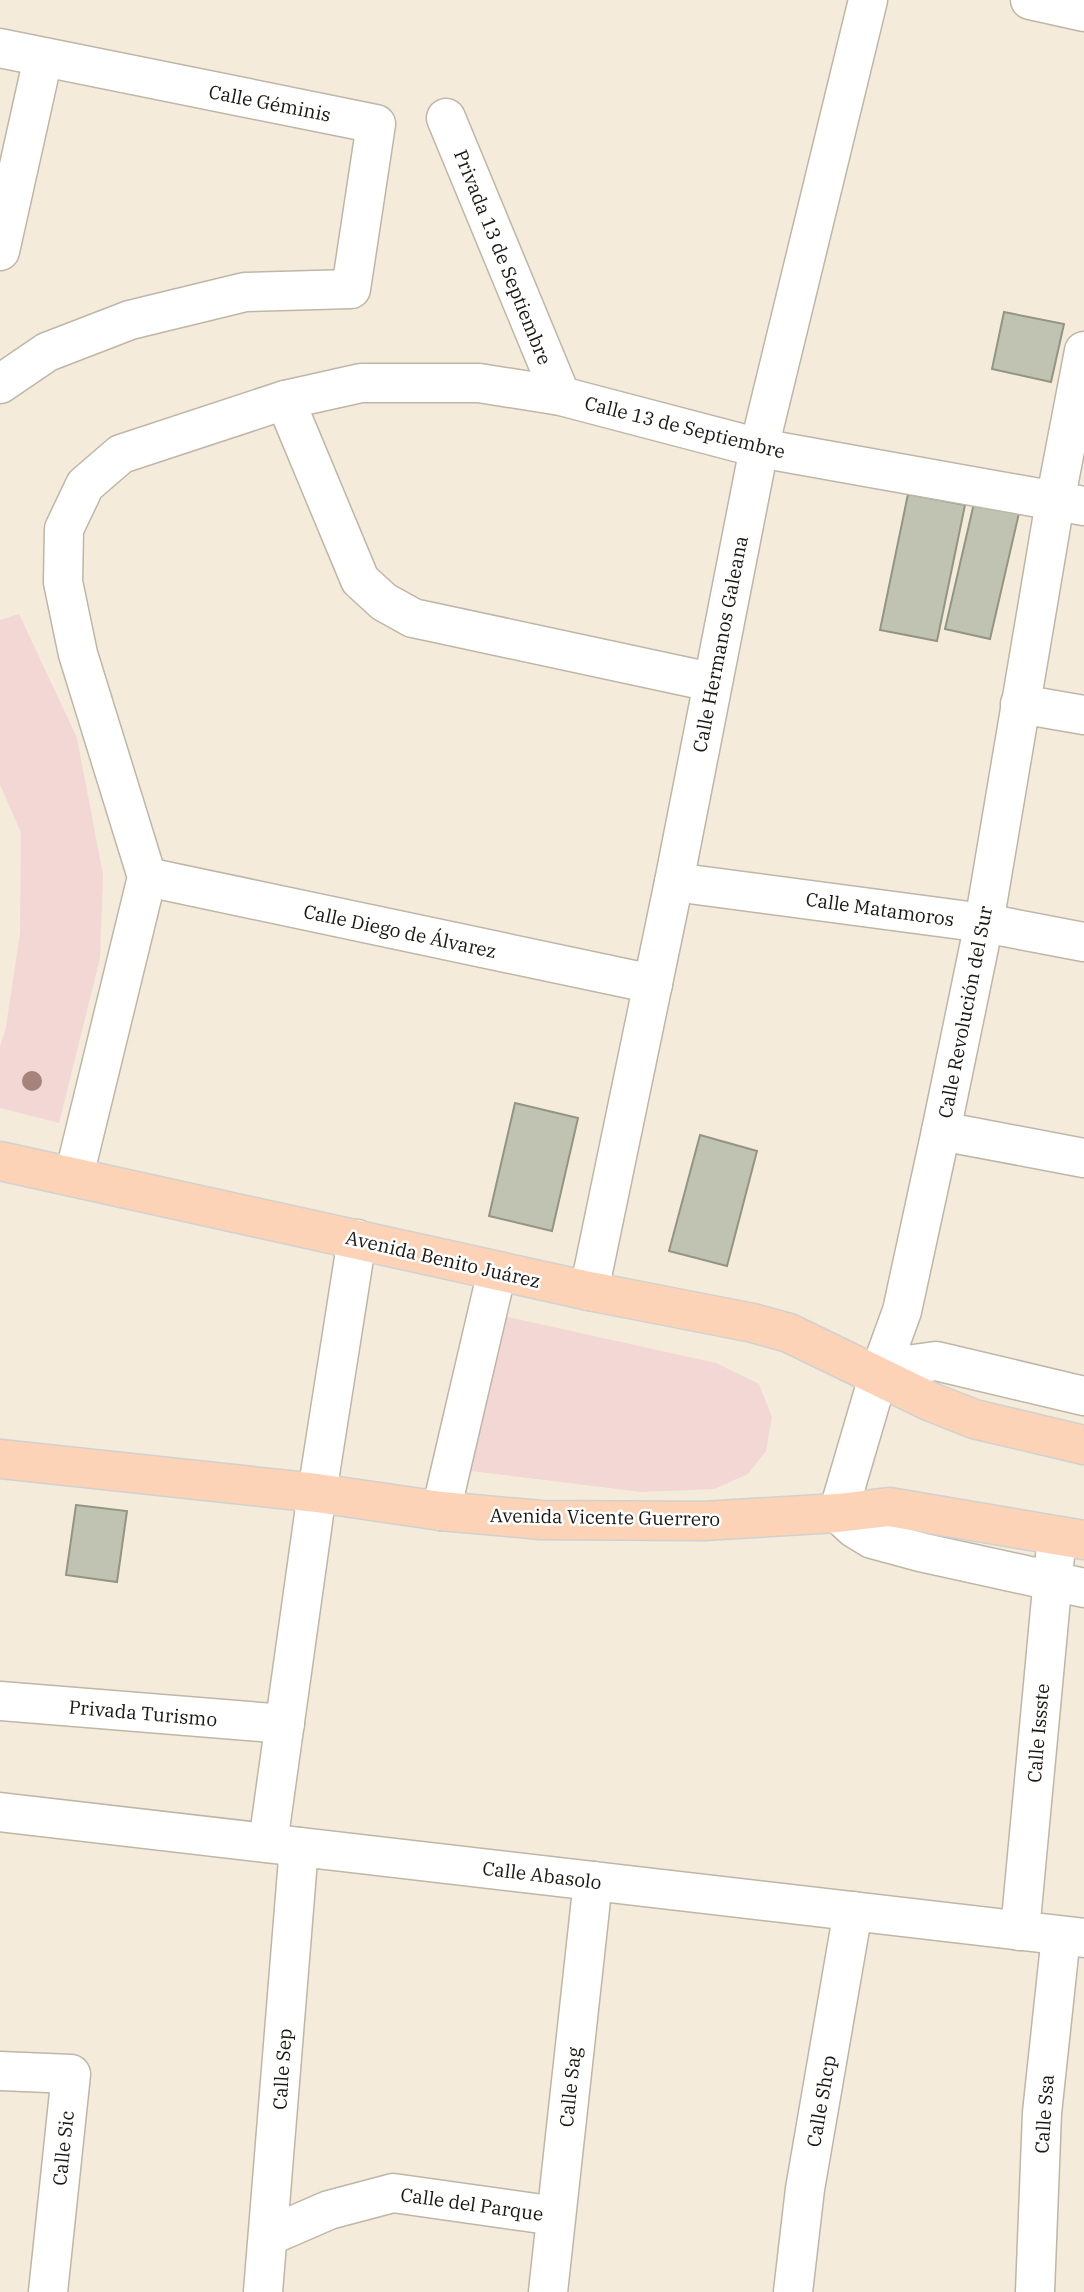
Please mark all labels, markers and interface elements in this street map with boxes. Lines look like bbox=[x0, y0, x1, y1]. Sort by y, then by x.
street label: Calle Géminis bbox=[207, 79, 333, 127]
street label: Privada 13 de Septiembre bbox=[449, 146, 557, 368]
street label: Calle 13 de Septiembre bbox=[582, 390, 788, 464]
street label: Calle Hermanos Galeana bbox=[687, 534, 753, 754]
street label: Calle Matamoros bbox=[804, 887, 956, 931]
street label: Calle Diego de Álvarez bbox=[301, 899, 499, 963]
street label: Calle Revolución del Sur bbox=[933, 903, 997, 1120]
street label: Avenida Benito Juárez bbox=[343, 1225, 543, 1293]
street label: Avenida Vicente Guerrero bbox=[490, 1503, 720, 1531]
street label: Calle Issste bbox=[1022, 1682, 1054, 1784]
street label: Privada Turismo bbox=[68, 1695, 218, 1731]
street label: Calle Abasolo bbox=[481, 1856, 603, 1894]
street label: Calle Sep bbox=[267, 2028, 297, 2110]
street label: Calle Sag bbox=[554, 2045, 586, 2128]
street label: Calle Shcp bbox=[801, 2053, 841, 2149]
street label: Calle Ssa bbox=[1029, 2074, 1059, 2154]
street label: Calle Sic bbox=[47, 2109, 79, 2187]
street label: Calle del Parque bbox=[399, 2182, 545, 2226]

